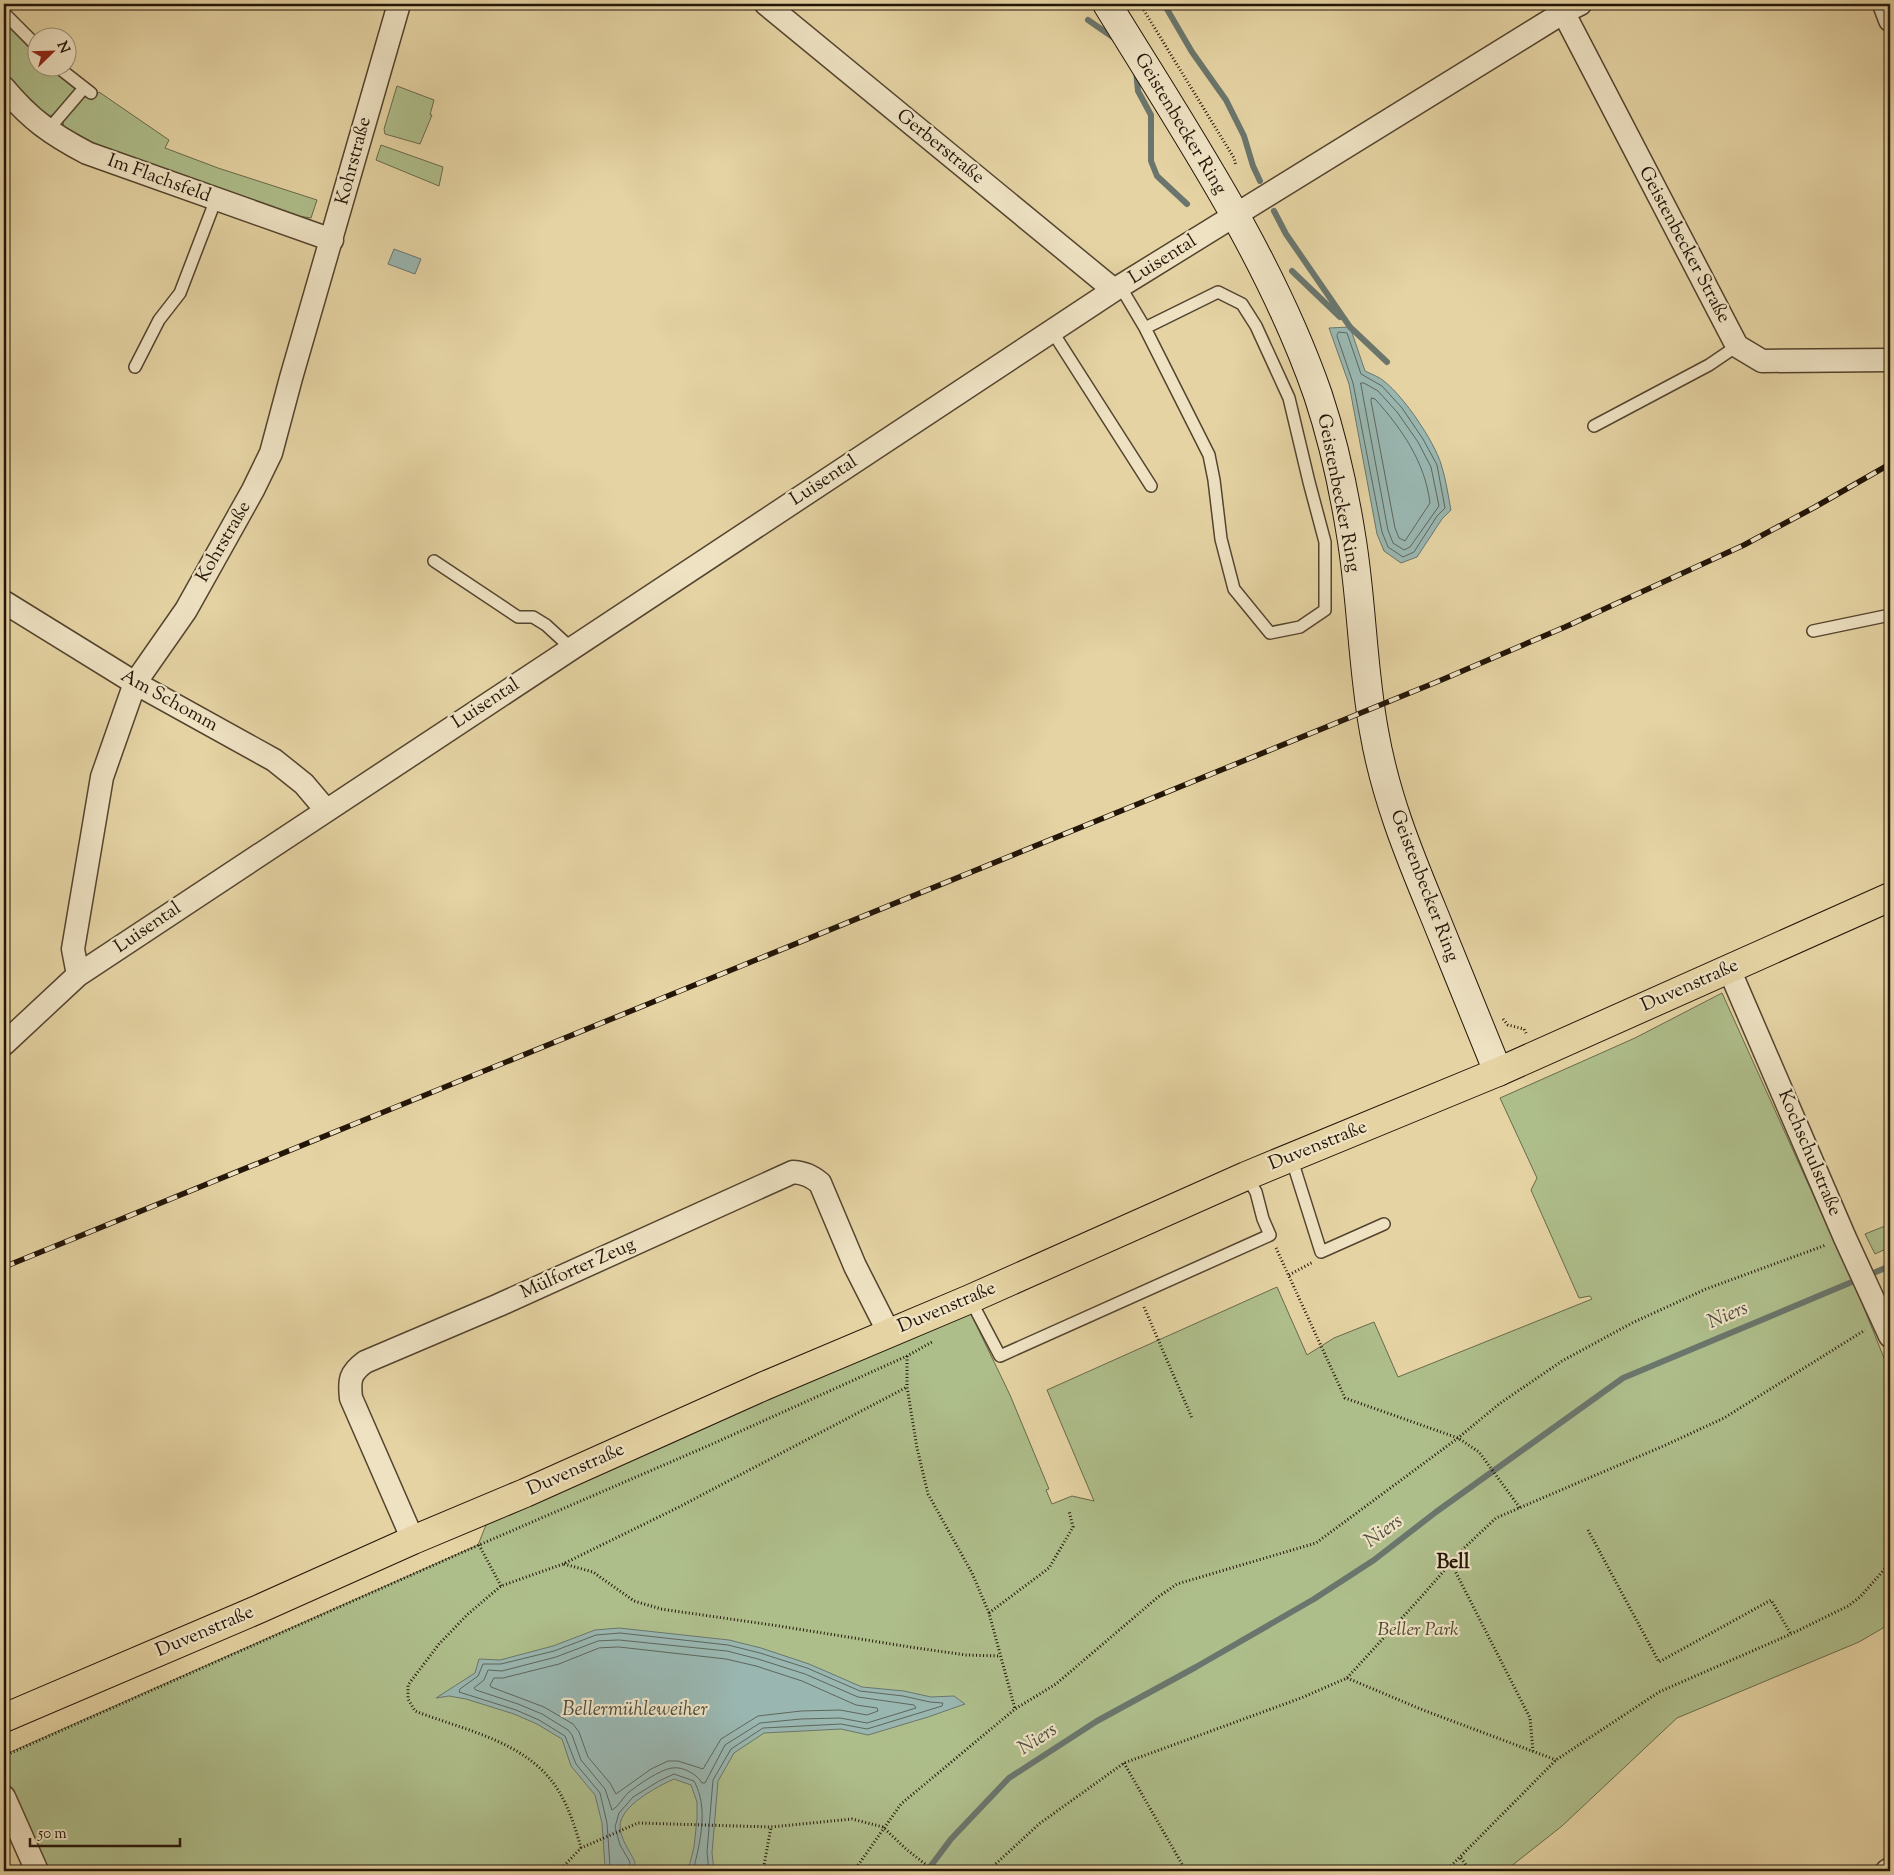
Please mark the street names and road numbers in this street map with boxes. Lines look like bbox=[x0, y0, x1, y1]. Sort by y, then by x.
street label: Geistenbecker Ring bbox=[1127, 48, 1233, 200]
street label: Gerberstraße bbox=[890, 103, 990, 191]
street label: Kohrstraße bbox=[329, 114, 379, 208]
street label: Im Flachsfeld bbox=[104, 148, 215, 210]
street label: Geistenbecker Straße bbox=[1631, 162, 1737, 328]
street label: Luisental bbox=[1124, 228, 1202, 292]
street label: Geistenbecker Ring bbox=[1309, 412, 1367, 574]
street label: Luisental bbox=[785, 449, 863, 513]
street label: Kohrstraße bbox=[190, 496, 258, 588]
street label: Am Schomm bbox=[115, 663, 223, 739]
street label: Luisental bbox=[447, 672, 525, 736]
street label: Geistenbecker Ring bbox=[1383, 806, 1465, 966]
street label: Luisental bbox=[109, 896, 187, 960]
street label: Duvenstraße bbox=[1637, 952, 1743, 1020]
street label: Kochschulstraße bbox=[1770, 1086, 1848, 1220]
street label: Duvenstraße bbox=[1265, 1114, 1371, 1178]
street label: Mülforter Zeug bbox=[516, 1232, 640, 1306]
street label: Duvenstraße bbox=[894, 1275, 1000, 1341]
street label: Duvenstraße bbox=[523, 1436, 629, 1504]
street label: Duvenstraße bbox=[152, 1599, 258, 1665]

